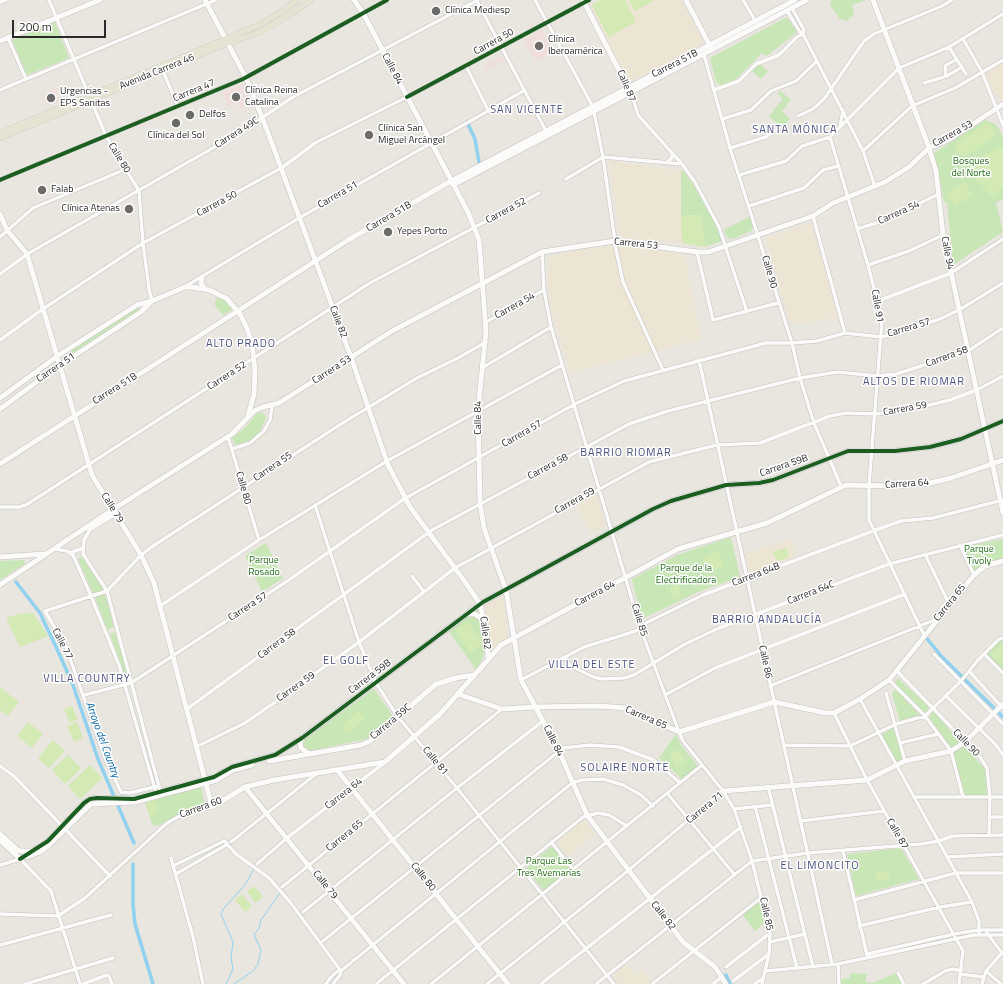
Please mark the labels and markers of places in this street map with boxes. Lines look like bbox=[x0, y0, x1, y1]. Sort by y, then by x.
marker: Clínica Mediesp bbox=[430, 5, 442, 17]
place label: Clínica Mediesp bbox=[445, 5, 510, 17]
place label: Clínica Iberoamérica bbox=[548, 34, 603, 58]
marker: Clínica Iberoamérica bbox=[533, 40, 545, 52]
place label: Clínica Reina Catalina bbox=[245, 85, 298, 108]
place label: Urgencias - EPS Sanitas bbox=[60, 86, 110, 110]
marker: Clínica Reina Catalina bbox=[230, 91, 242, 103]
marker: Urgencias - EPS Sanitas bbox=[45, 92, 57, 104]
marker: Delfos bbox=[184, 109, 196, 121]
place label: Delfos bbox=[199, 109, 226, 121]
marker: Clínica del Sol bbox=[170, 117, 182, 129]
place label: Clínica San Miguel Arcángel bbox=[378, 123, 445, 146]
marker: Clínica San Miguel Arcángel bbox=[363, 129, 375, 141]
place label: Clínica del Sol bbox=[148, 130, 204, 142]
marker: Falab bbox=[36, 184, 48, 196]
place label: Falab bbox=[51, 184, 74, 196]
place label: Clínica Atenas bbox=[62, 203, 120, 215]
marker: Clínica Atenas bbox=[123, 203, 135, 215]
marker: Yepes Porto bbox=[382, 226, 394, 238]
place label: Yepes Porto bbox=[397, 226, 447, 238]

